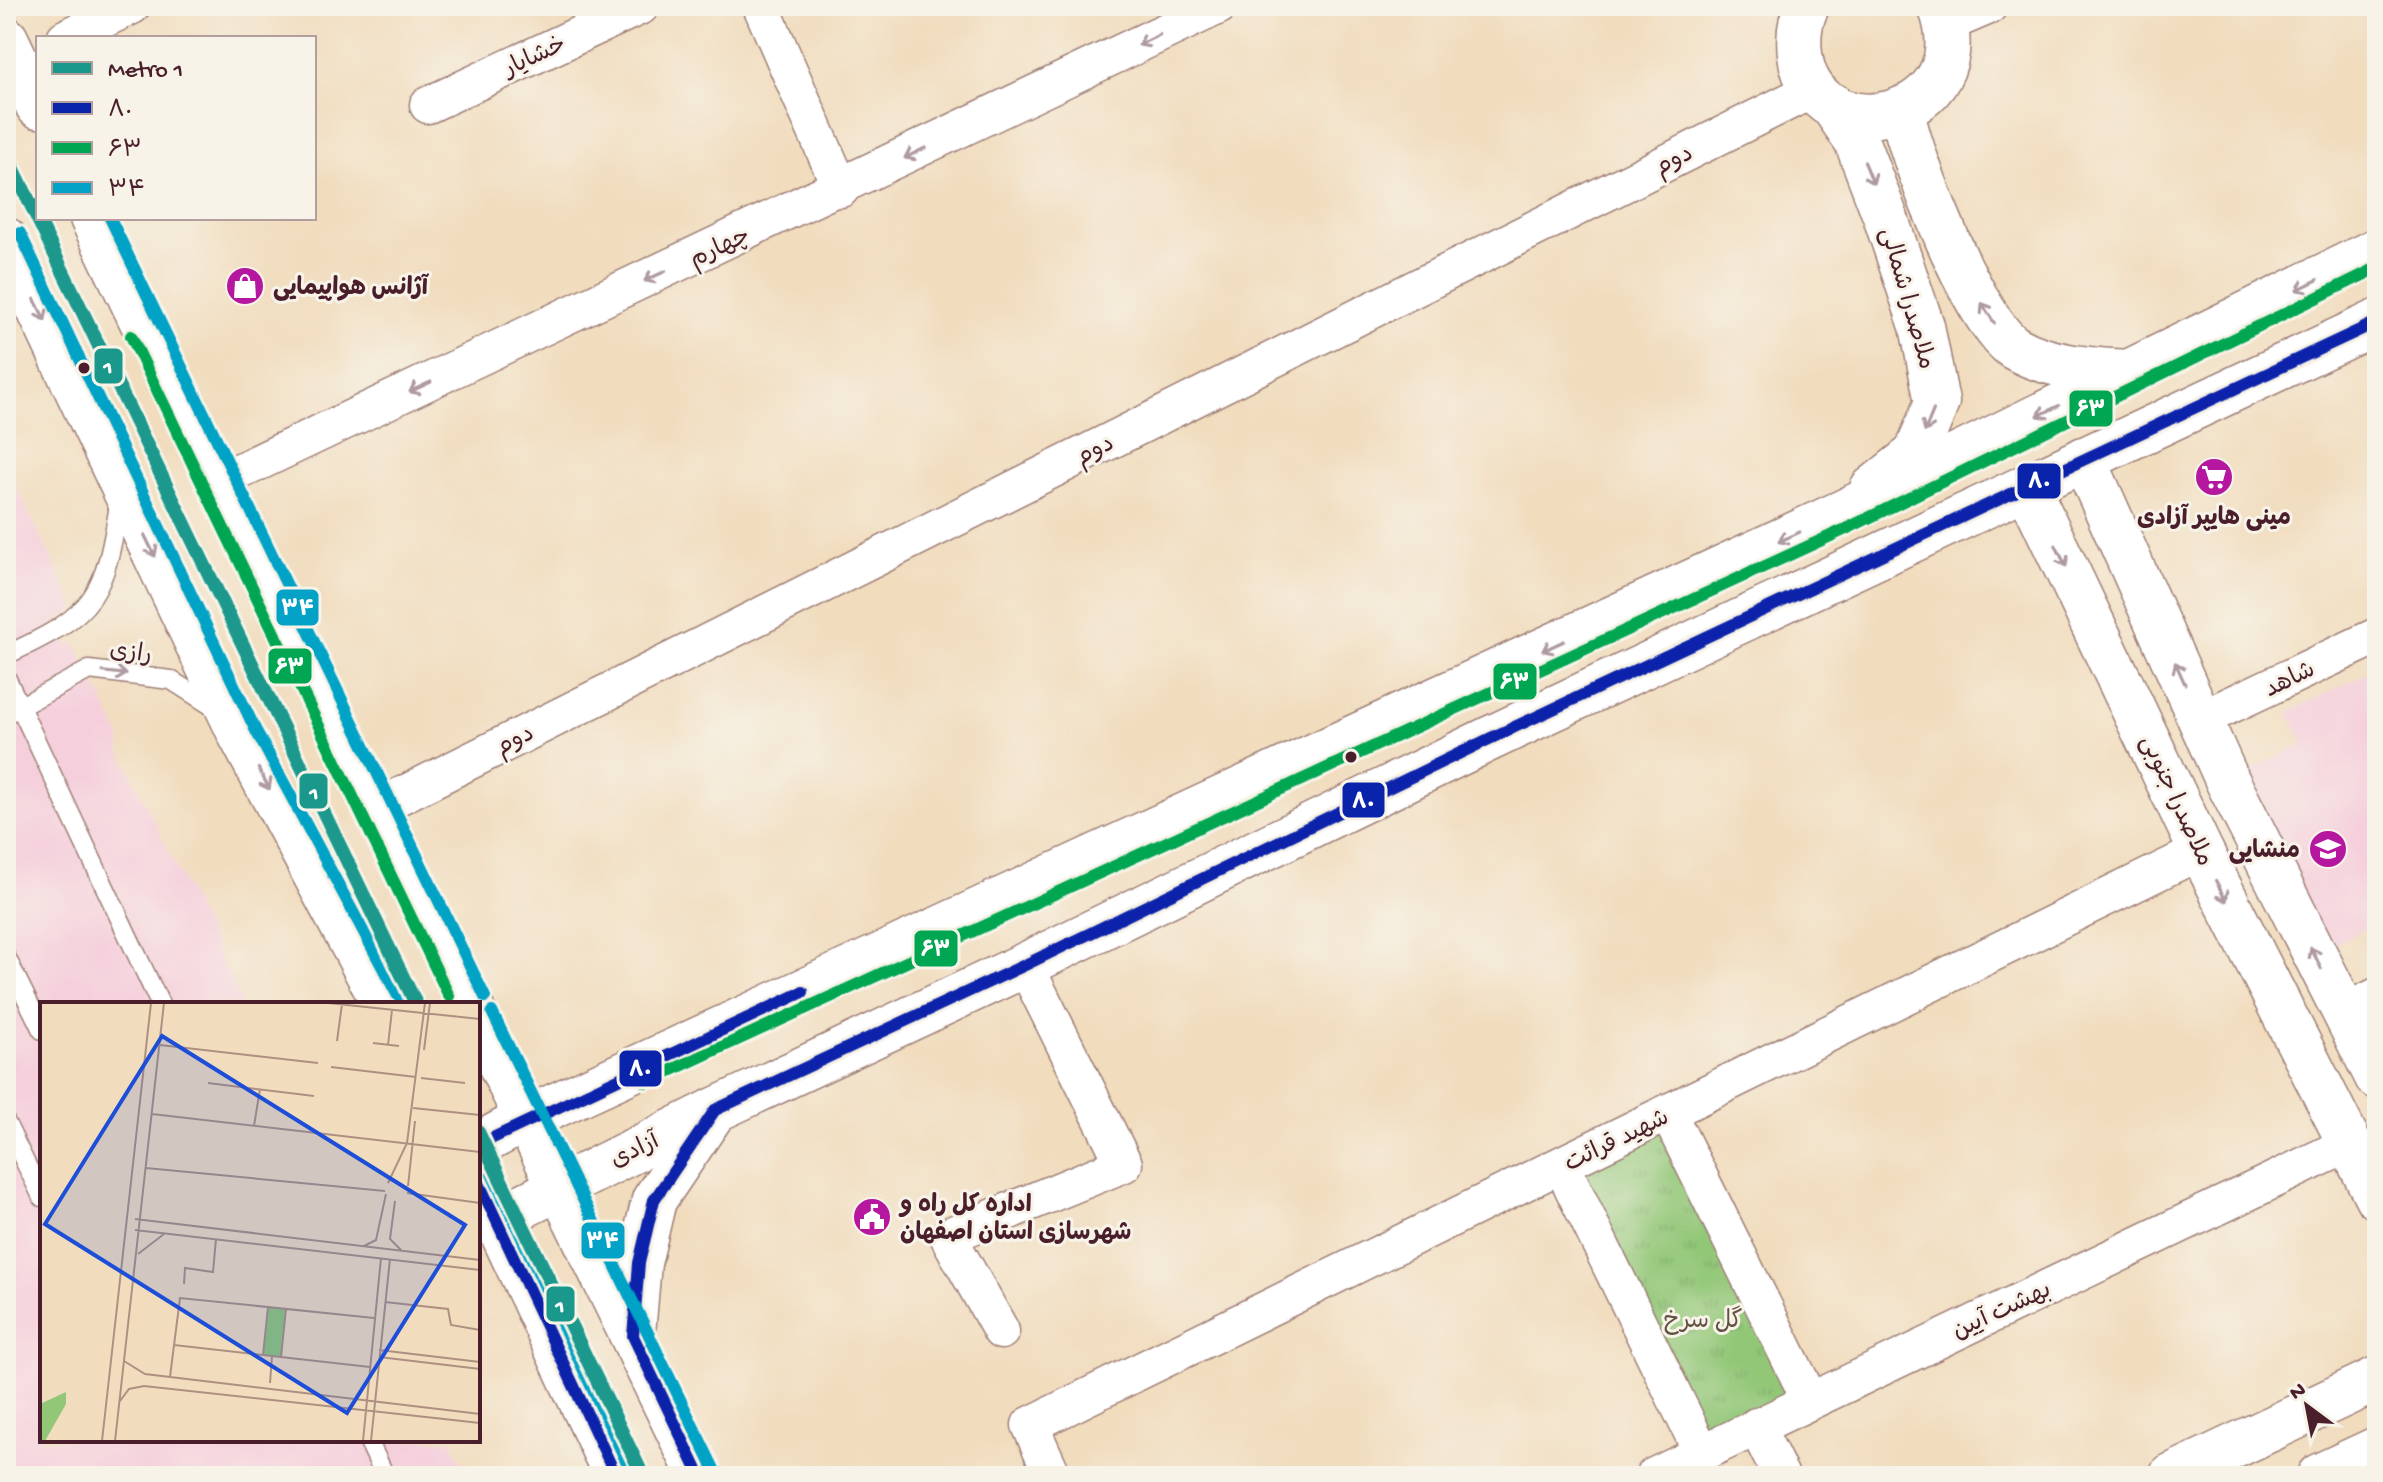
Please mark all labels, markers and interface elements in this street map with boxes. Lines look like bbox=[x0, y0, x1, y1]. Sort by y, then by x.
street label: خشایار bbox=[498, 31, 571, 86]
one-way arrow bbox=[1138, 33, 1162, 48]
legend bbox=[36, 36, 316, 220]
text: Metro 1 bbox=[108, 57, 183, 86]
text: ۸۰ bbox=[108, 97, 133, 126]
text: ۶۳ bbox=[108, 137, 142, 166]
street label: دوم bbox=[1651, 140, 1699, 185]
one-way arrow bbox=[904, 146, 928, 161]
one-way arrow bbox=[1863, 160, 1877, 185]
text: ۳۴ bbox=[108, 177, 146, 206]
street label: چهارم bbox=[686, 223, 755, 276]
street label: ملاصدرا شمالی bbox=[1872, 225, 1940, 373]
shop icon: آژانس هواپیمایی bbox=[224, 265, 266, 307]
one-way arrow bbox=[643, 269, 667, 284]
place label: آژانس هواپیمایی bbox=[273, 273, 430, 304]
one-way arrow bbox=[2295, 278, 2319, 293]
one-way arrow bbox=[33, 298, 48, 322]
one-way arrow bbox=[1980, 302, 1996, 325]
line badge: 1 bbox=[93, 347, 124, 385]
text: 1 bbox=[103, 356, 112, 382]
unlabelled marker bbox=[76, 360, 92, 376]
one-way arrow bbox=[408, 380, 432, 395]
line badge: ۶۳ bbox=[2068, 389, 2114, 428]
text: ۶۳ bbox=[2076, 399, 2106, 425]
one-way arrow bbox=[2037, 404, 2061, 419]
one-way arrow bbox=[1921, 408, 1936, 433]
street label: دوم bbox=[1072, 430, 1120, 475]
supermarket icon: مینی هایپر آزادی bbox=[2193, 456, 2235, 498]
line badge: ۸۰ bbox=[2016, 462, 2062, 500]
text: ۸۰ bbox=[2028, 471, 2051, 497]
place label: مینی هایپر آزادی bbox=[2137, 503, 2291, 534]
one-way arrow bbox=[1777, 530, 1801, 545]
one-way arrow bbox=[142, 534, 158, 558]
one-way arrow bbox=[2054, 543, 2069, 567]
line badge: ۳۴ bbox=[275, 588, 320, 627]
text: ۳۴ bbox=[281, 598, 315, 624]
street label: رازی bbox=[108, 637, 153, 671]
one-way arrow bbox=[1541, 639, 1566, 654]
line badge: ۶۳ bbox=[267, 647, 313, 685]
text: ۶۳ bbox=[275, 657, 305, 683]
street label: شاهد bbox=[2261, 657, 2321, 706]
one-way arrow bbox=[2172, 661, 2187, 686]
line badge: ۶۳ bbox=[1492, 662, 1538, 701]
one-way arrow bbox=[101, 665, 128, 680]
text: ۶۳ bbox=[1500, 672, 1530, 698]
street label: دوم bbox=[492, 720, 540, 765]
street label: ملاصدرا جنوبی bbox=[2132, 731, 2218, 872]
unlabelled marker bbox=[1343, 749, 1359, 765]
one-way arrow bbox=[257, 767, 273, 791]
line badge: 1 bbox=[298, 772, 329, 810]
line badge: ۸۰ bbox=[1341, 781, 1386, 819]
text: 1 bbox=[309, 782, 318, 808]
text: ۸۰ bbox=[1352, 791, 1375, 817]
school or university icon: منشایی bbox=[2307, 828, 2349, 870]
place label: منشایی bbox=[2229, 838, 2300, 867]
one-way arrow bbox=[2214, 879, 2230, 903]
line badge: ۶۳ bbox=[913, 929, 959, 968]
text: ۶۳ bbox=[921, 939, 951, 965]
one-way arrow bbox=[2307, 947, 2323, 971]
inset map bbox=[40, 1002, 480, 1442]
line badge: ۸۰ bbox=[618, 1049, 663, 1088]
text: ۸۰ bbox=[629, 1059, 652, 1085]
street label: شهید قرائت bbox=[1560, 1104, 1675, 1180]
street label: آزادی bbox=[605, 1126, 666, 1176]
place label: اداره کل راه و شهرسازی استان اصفهان bbox=[898, 1192, 1131, 1249]
public building icon: اداره کل راه و شهرسازی استان اصفهان bbox=[851, 1196, 893, 1238]
line badge: ۳۴ bbox=[580, 1221, 626, 1260]
text: ۳۴ bbox=[586, 1231, 620, 1257]
street label: بهشت آیین bbox=[1948, 1275, 2056, 1348]
line badge: 1 bbox=[545, 1285, 576, 1323]
text: 1 bbox=[555, 1295, 564, 1321]
park label: گل سرخ bbox=[1664, 1305, 1742, 1337]
north arrow bbox=[2267, 1366, 2347, 1446]
text: N bbox=[2286, 1378, 2312, 1407]

